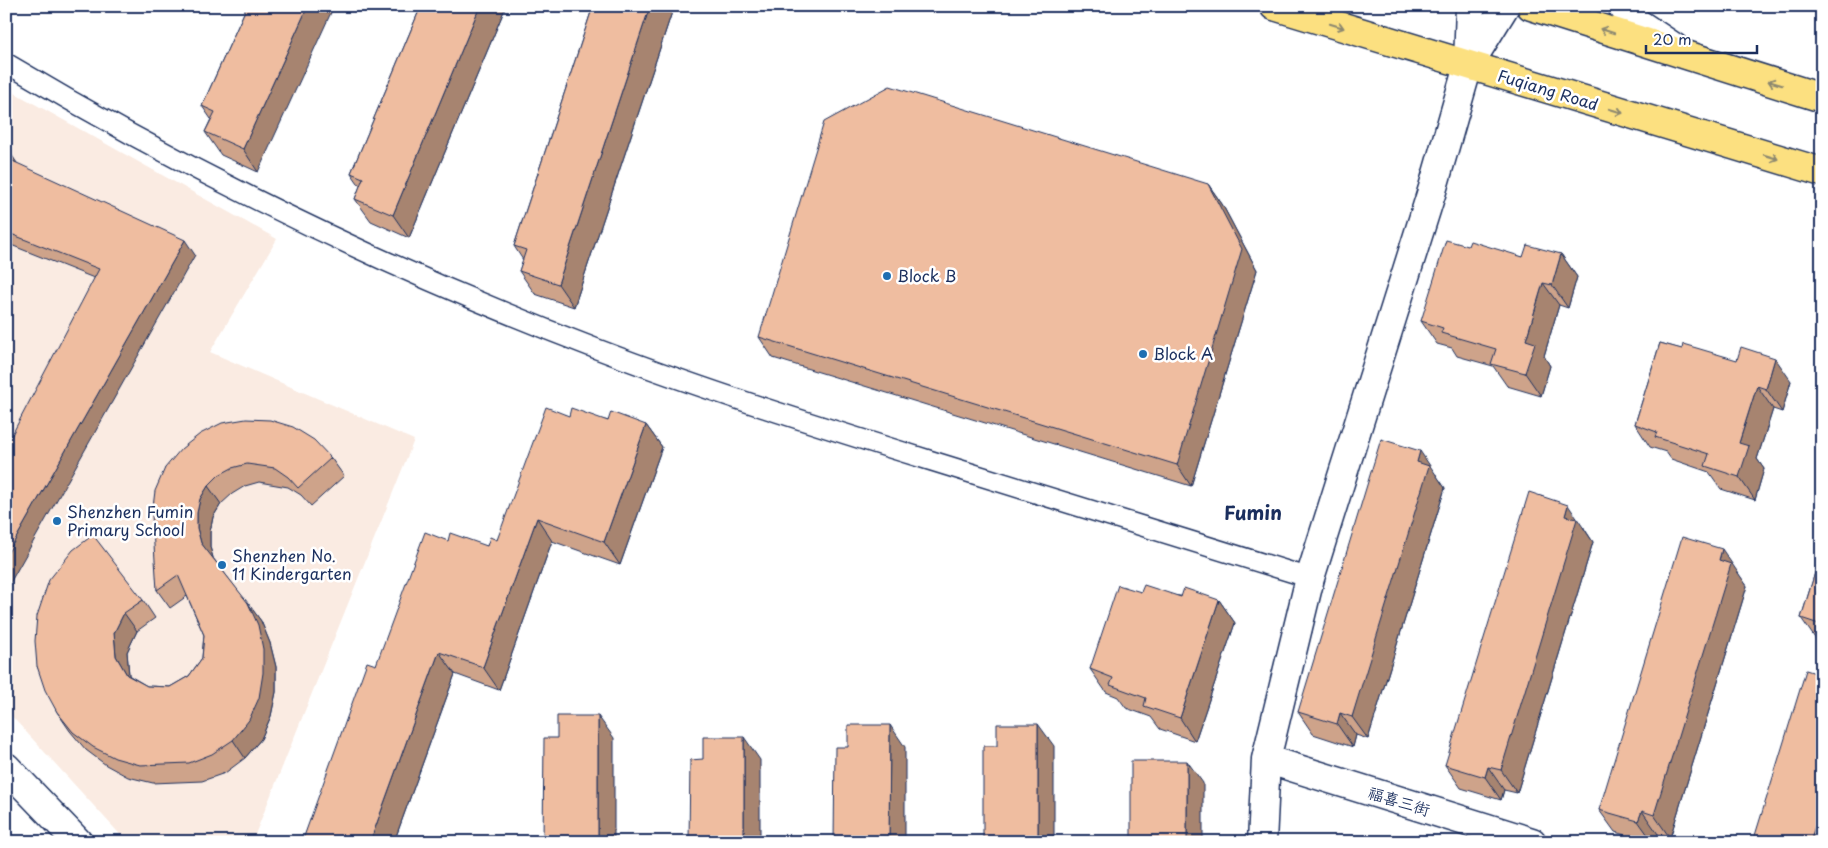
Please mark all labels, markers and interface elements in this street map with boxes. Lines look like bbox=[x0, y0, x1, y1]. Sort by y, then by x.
one-way arrow bbox=[1329, 21, 1345, 31]
scale bar bbox=[1646, 22, 1757, 54]
one-way arrow bbox=[1599, 25, 1615, 35]
text: 20 m bbox=[1653, 27, 1692, 50]
street label: Fuqiang Road bbox=[1495, 62, 1602, 116]
one-way arrow bbox=[1768, 78, 1784, 88]
one-way arrow bbox=[1607, 106, 1623, 116]
one-way arrow bbox=[1763, 153, 1779, 163]
place label: Block B bbox=[897, 263, 956, 287]
marker: Block B bbox=[881, 270, 893, 282]
place label: Block A bbox=[1153, 341, 1213, 365]
marker: Block A bbox=[1137, 348, 1149, 360]
district label: Fumin bbox=[1224, 498, 1282, 526]
place label: Shenzhen Fumin Primary School bbox=[67, 499, 193, 541]
marker: Shenzhen Fumin Primary School bbox=[51, 515, 63, 527]
place label: Shenzhen No. 11 Kindergarten bbox=[232, 543, 352, 585]
marker: Shenzhen No. 11 Kindergarten bbox=[216, 559, 228, 571]
street label: 福喜三街 bbox=[1365, 779, 1433, 821]

